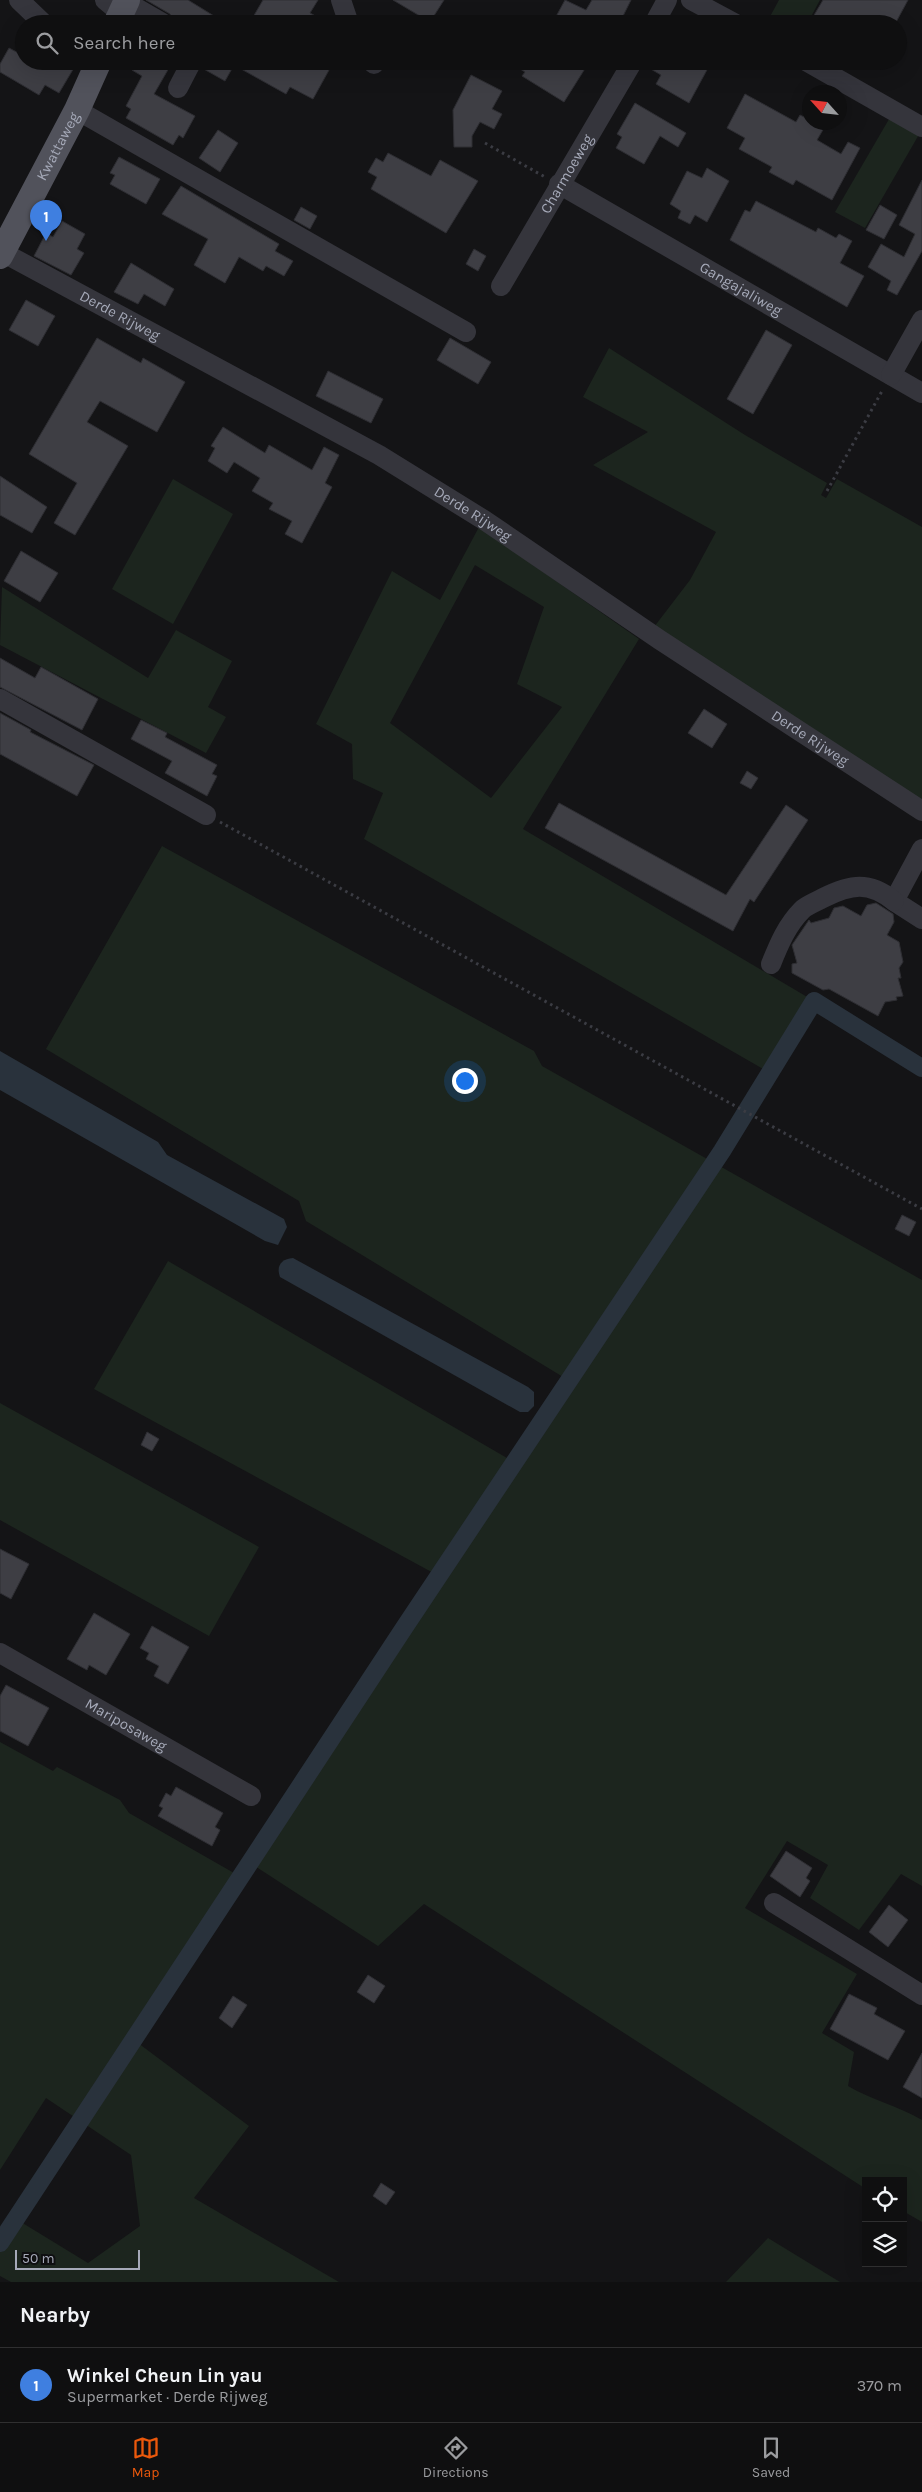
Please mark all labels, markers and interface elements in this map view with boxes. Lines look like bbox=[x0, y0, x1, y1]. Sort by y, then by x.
search box bbox=[15, 15, 907, 70]
icon: search bbox=[33, 29, 61, 57]
text: Search here bbox=[73, 32, 175, 54]
north arrow bbox=[802, 85, 847, 130]
street label: Kwattaweg bbox=[32, 109, 84, 184]
street label: Charmoeweg bbox=[537, 130, 597, 217]
pin: 1 bbox=[30, 200, 62, 241]
street label: Gangajaliweg bbox=[696, 258, 786, 320]
street label: Derde Rijweg bbox=[77, 287, 164, 345]
street label: Derde Rijweg bbox=[431, 482, 516, 546]
street label: Derde Rijweg bbox=[768, 706, 853, 770]
your location bbox=[452, 1068, 478, 1094]
street label: Mariposaweg bbox=[82, 1694, 170, 1755]
map controls bbox=[862, 2177, 907, 2267]
button: locate bbox=[862, 2177, 907, 2222]
button: layers bbox=[862, 2222, 907, 2267]
scale bar bbox=[15, 2247, 140, 2270]
text: 50 m bbox=[22, 2250, 55, 2267]
text: Nearby bbox=[20, 2303, 90, 2327]
text: Winkel Cheun Lin yau bbox=[67, 2365, 262, 2387]
text: 1 bbox=[33, 2376, 39, 2395]
text: 370 m bbox=[857, 2376, 902, 2395]
text: Supermarket · Derde Rijweg bbox=[67, 2387, 267, 2406]
tab: Map bbox=[132, 2434, 160, 2481]
tab: Directions bbox=[423, 2434, 489, 2481]
tab: Saved bbox=[752, 2434, 790, 2481]

